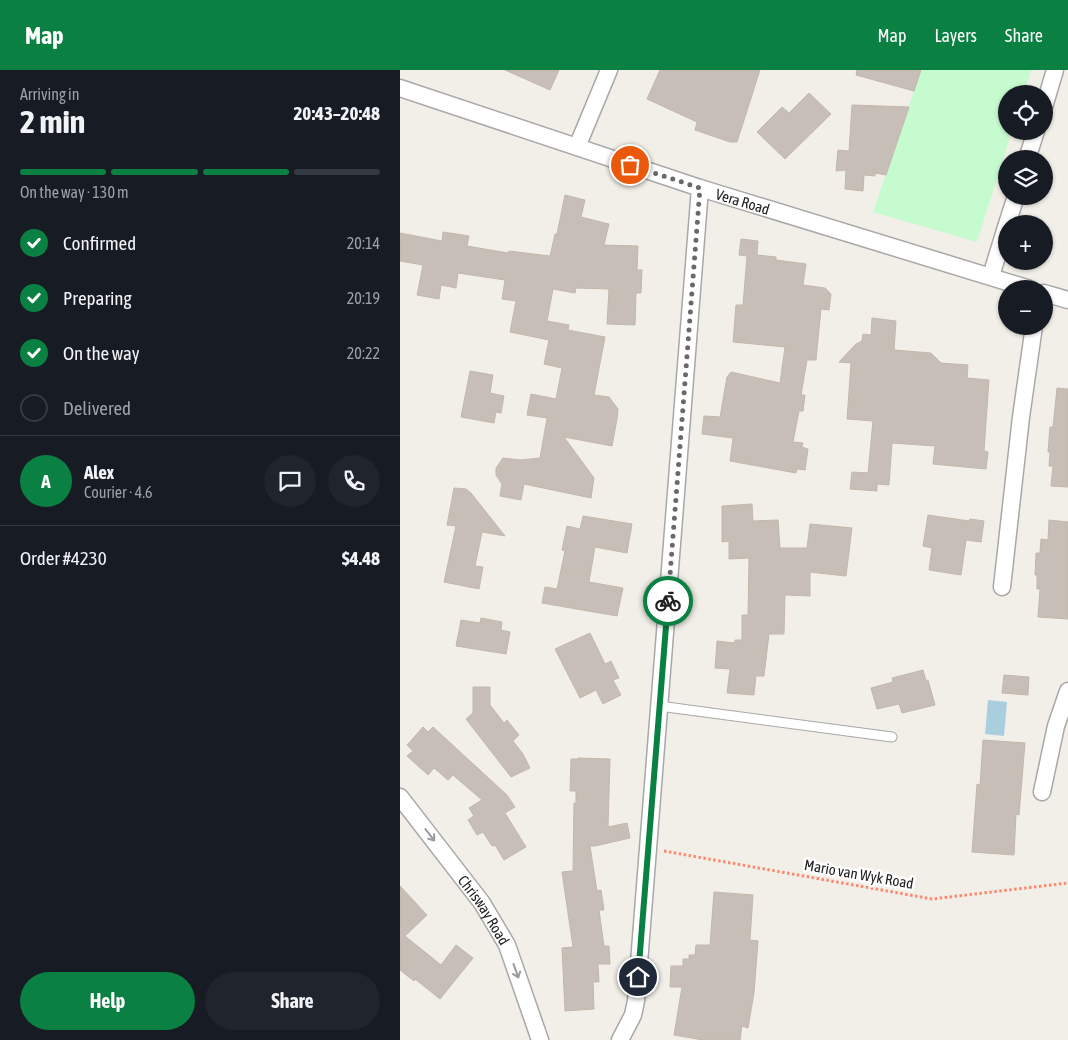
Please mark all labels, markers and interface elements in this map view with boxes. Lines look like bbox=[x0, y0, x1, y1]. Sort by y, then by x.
text: Map bbox=[25, 22, 64, 49]
text: Map bbox=[877, 25, 906, 46]
text: Layers bbox=[934, 25, 977, 46]
text: Share bbox=[1005, 25, 1043, 46]
text: Arriving in bbox=[20, 85, 80, 103]
map controls bbox=[998, 85, 1053, 335]
button: locate bbox=[998, 85, 1053, 140]
text: 20:43–20:48 bbox=[293, 102, 380, 124]
text: 2 min bbox=[20, 103, 85, 140]
pin bbox=[609, 144, 651, 186]
button: layers bbox=[998, 150, 1053, 205]
icon: bag bbox=[616, 151, 644, 179]
text: On the way · 130 m bbox=[20, 183, 129, 201]
street label: Vera Road bbox=[714, 185, 772, 217]
button: + bbox=[998, 215, 1053, 270]
icon: check bbox=[20, 229, 48, 257]
text: Confirmed bbox=[63, 232, 136, 254]
text: 20:14 bbox=[347, 234, 380, 252]
button: − bbox=[998, 280, 1053, 335]
icon: check bbox=[20, 284, 48, 312]
text: Preparing bbox=[63, 287, 132, 309]
text: 20:19 bbox=[347, 289, 380, 307]
icon: check bbox=[20, 339, 48, 367]
text: On the way bbox=[63, 342, 140, 364]
text: 20:22 bbox=[347, 344, 380, 362]
text: Delivered bbox=[63, 397, 131, 419]
button: chat bbox=[264, 455, 316, 507]
button: phone bbox=[328, 455, 380, 507]
text: Alex bbox=[84, 461, 114, 483]
text: A bbox=[41, 470, 51, 492]
text: Courier · 4.6 bbox=[84, 483, 153, 501]
text: Order #4230 bbox=[20, 547, 107, 569]
text: $4.48 bbox=[342, 547, 380, 569]
courier bbox=[643, 576, 693, 626]
icon: bike bbox=[654, 587, 682, 615]
one-way arrow bbox=[425, 828, 436, 841]
street label: Mario van Wyk Road bbox=[803, 856, 915, 892]
street label: Chrisway Road bbox=[455, 872, 513, 948]
pin bbox=[617, 956, 659, 998]
one-way arrow bbox=[512, 963, 521, 979]
icon: home bbox=[624, 963, 652, 991]
button: Help bbox=[20, 972, 195, 1030]
button: Share bbox=[205, 972, 380, 1030]

